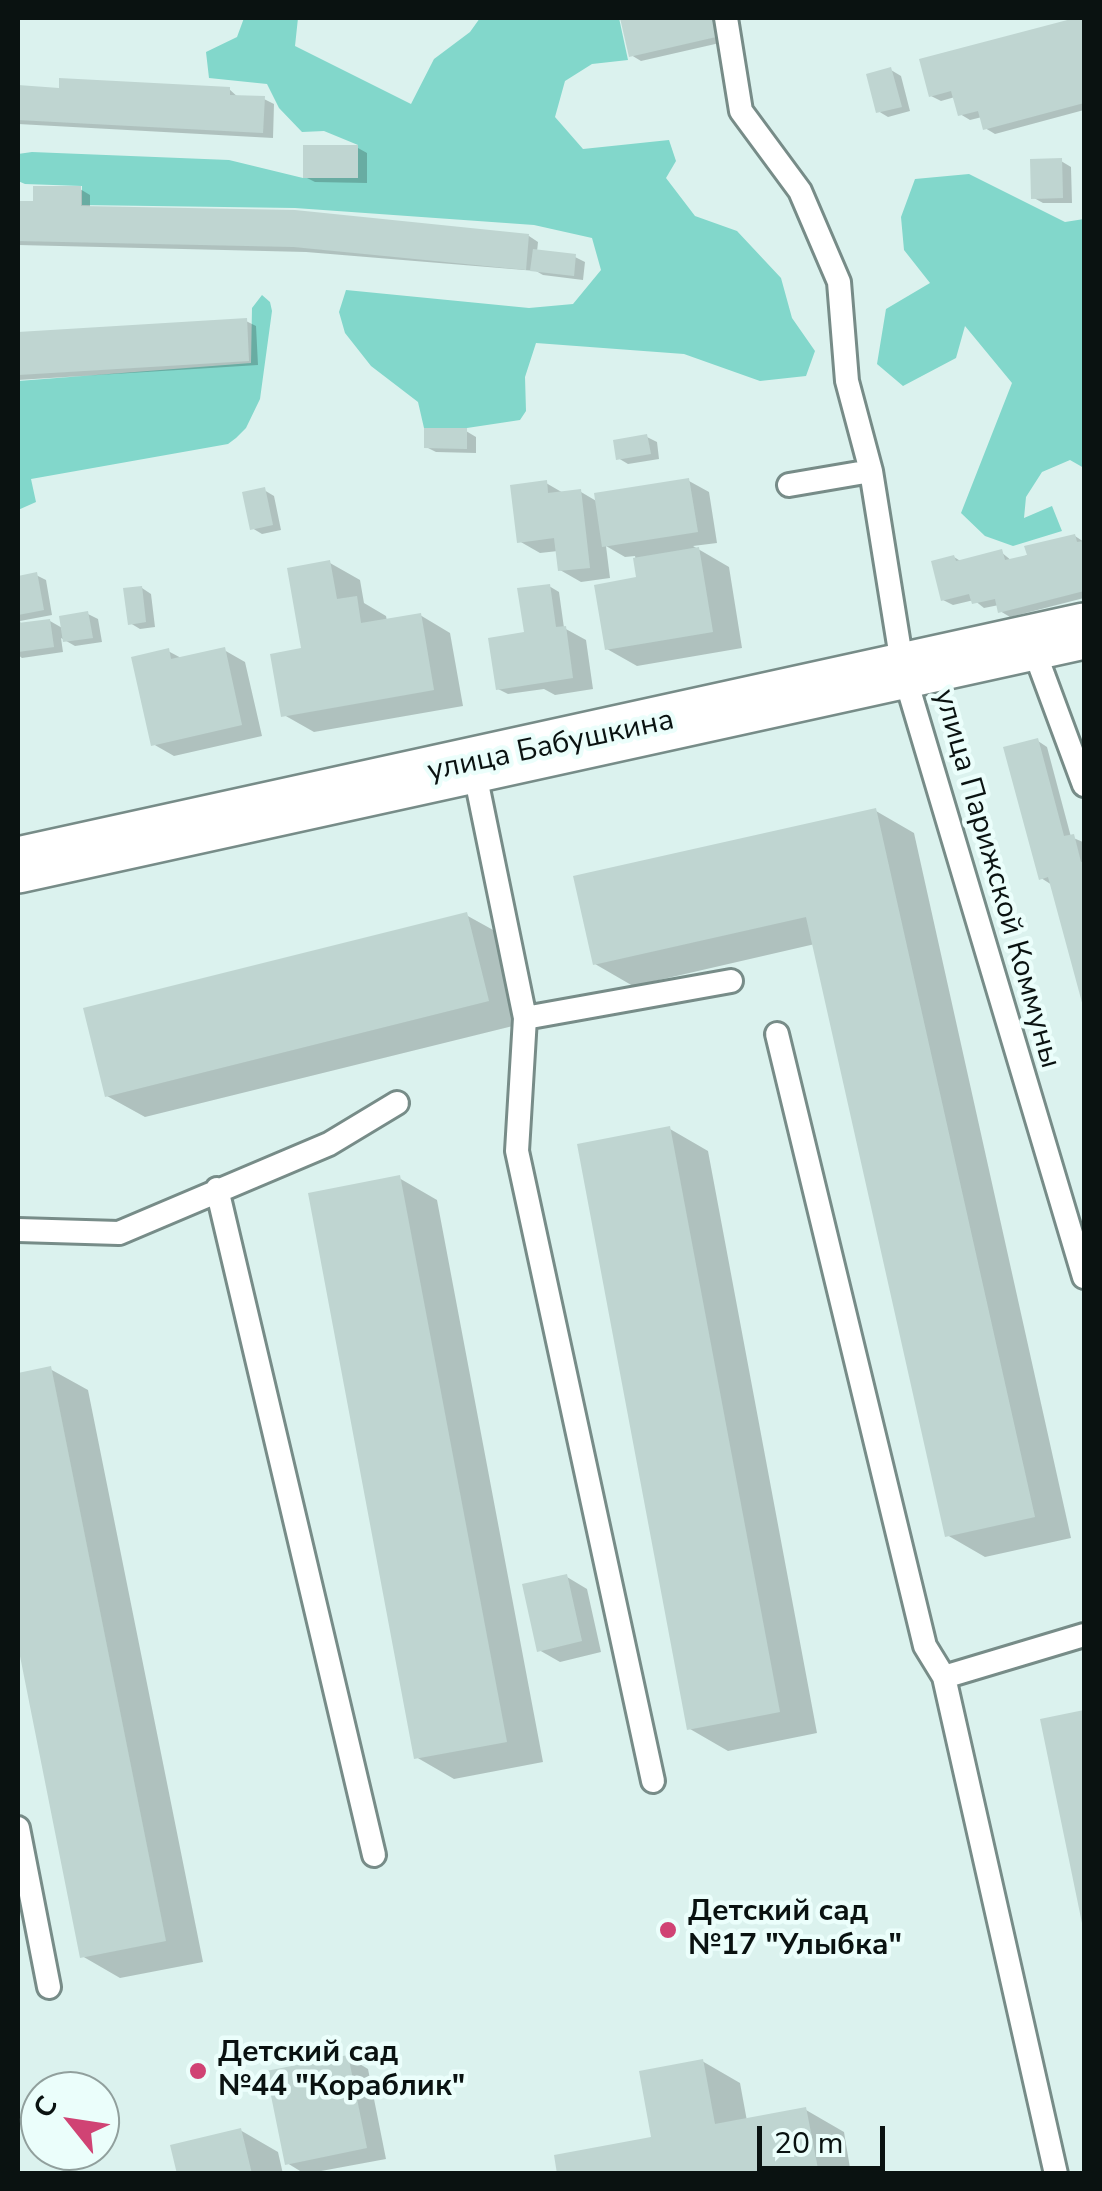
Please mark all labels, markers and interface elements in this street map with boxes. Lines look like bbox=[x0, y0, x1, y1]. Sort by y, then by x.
street label: улица Парижской Коммуны bbox=[925, 686, 1067, 1072]
street label: улица Бабушкина bbox=[425, 703, 677, 791]
place label: Детский сад №17 "Улыбка" bbox=[688, 1895, 902, 1966]
marker: Детский сад №17 "Улыбка" bbox=[657, 1919, 679, 1941]
place label: Детский сад №44 "Кораблик" bbox=[218, 2036, 465, 2106]
marker: Детский сад №44 "Кораблик" bbox=[187, 2060, 209, 2082]
north arrow bbox=[20, 2071, 120, 2171]
text: С bbox=[25, 2089, 67, 2125]
scale bar bbox=[762, 2106, 890, 2168]
text: 20 m bbox=[774, 2123, 843, 2164]

